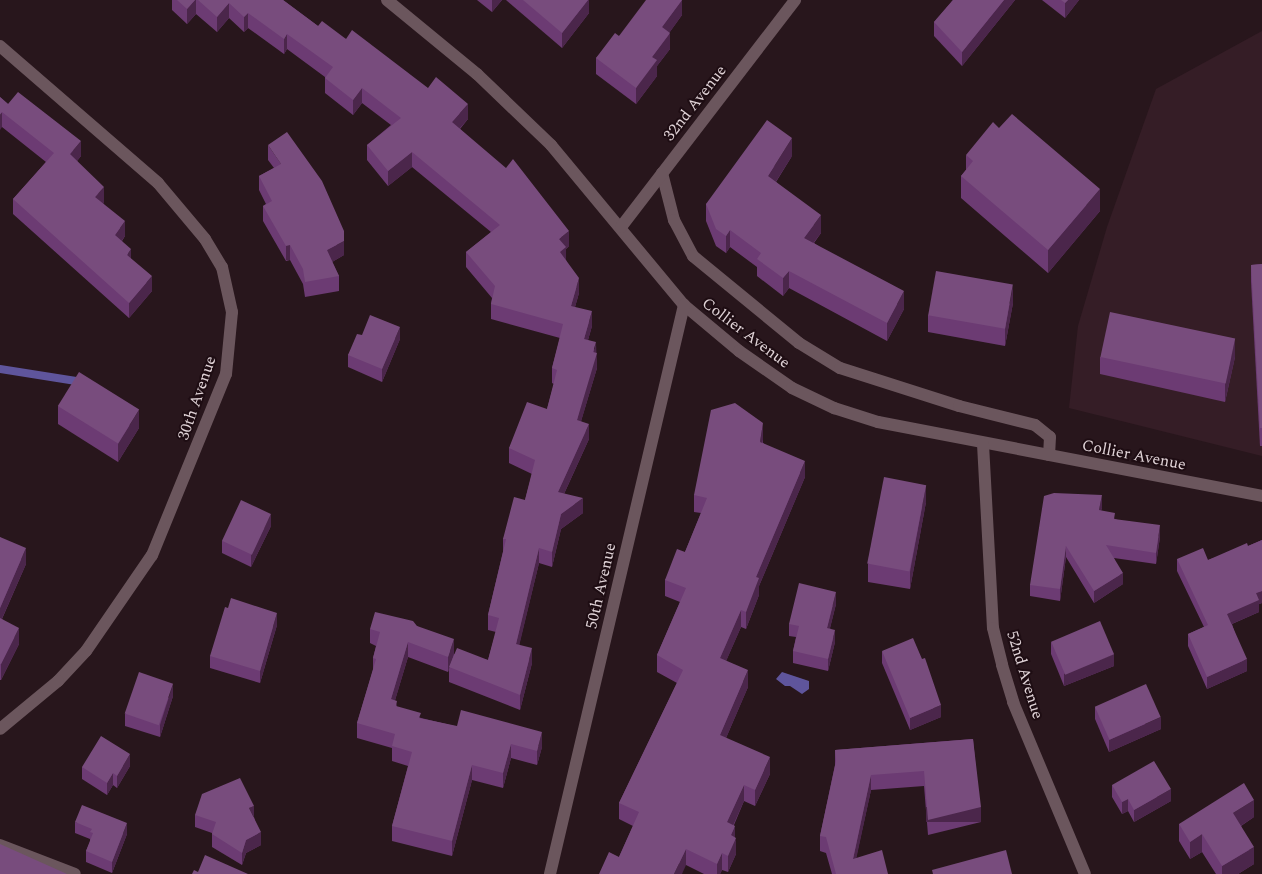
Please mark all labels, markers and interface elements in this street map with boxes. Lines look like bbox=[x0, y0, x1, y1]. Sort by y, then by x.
street label: 32nd Avenue bbox=[659, 61, 731, 145]
street label: Collier Avenue bbox=[698, 294, 794, 372]
street label: 30th Avenue bbox=[174, 353, 220, 443]
street label: Collier Avenue bbox=[1080, 436, 1188, 474]
street label: 50th Avenue bbox=[582, 541, 620, 631]
street label: 52nd Avenue bbox=[1003, 629, 1047, 721]

